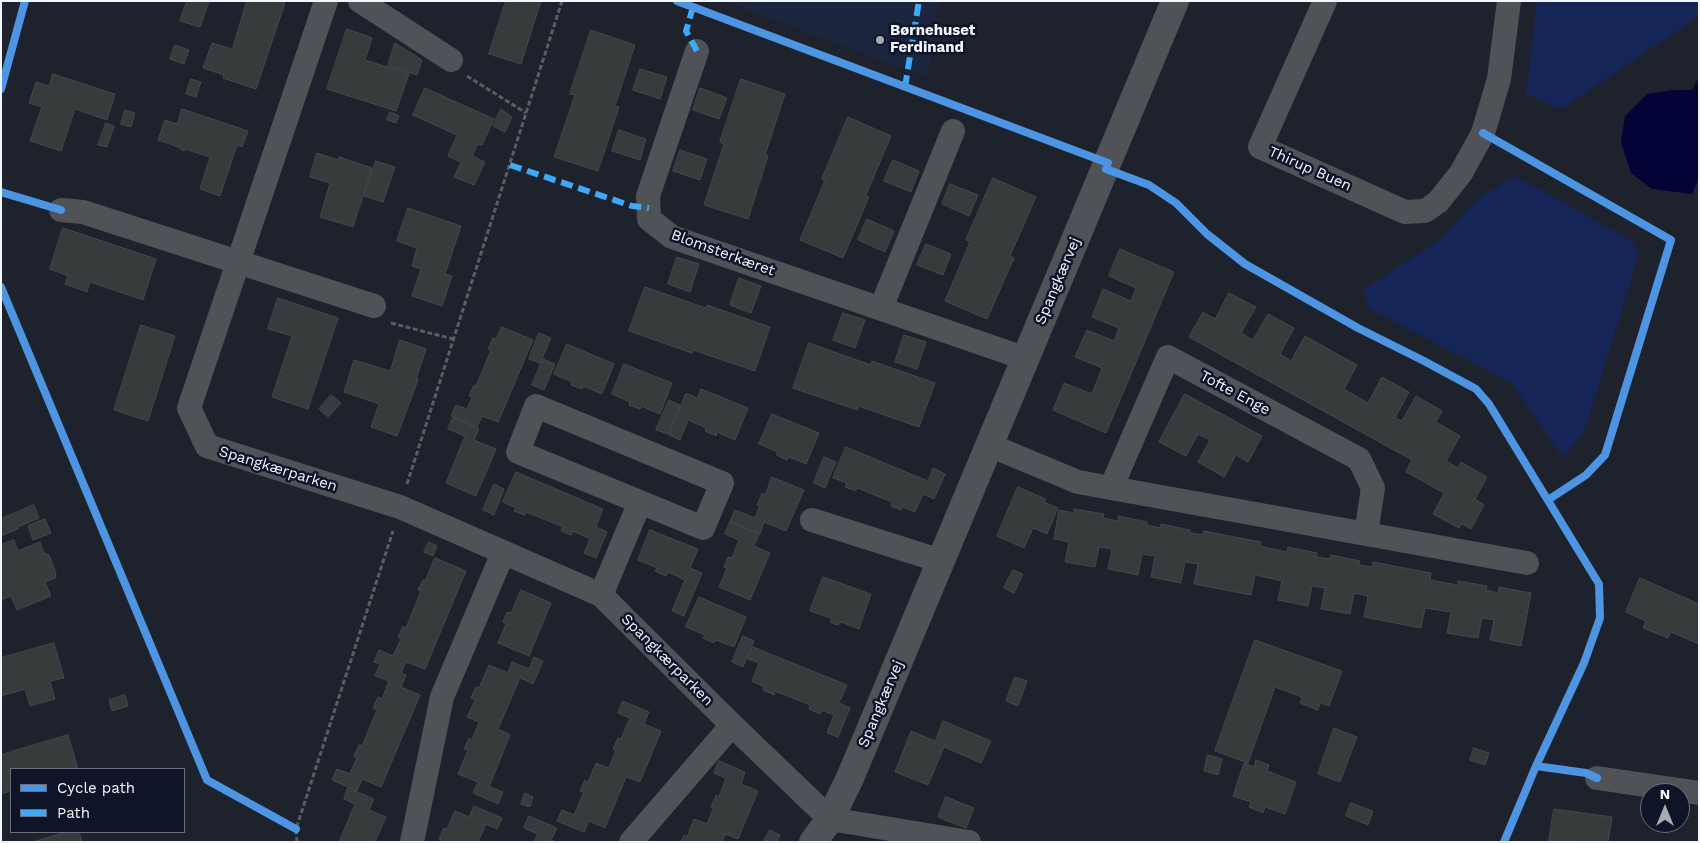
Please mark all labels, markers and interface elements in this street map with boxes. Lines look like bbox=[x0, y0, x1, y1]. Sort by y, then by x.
place label: Børnehuset Ferdinand bbox=[890, 22, 975, 57]
marker: Børnehuset Ferdinand bbox=[874, 34, 886, 46]
street label: Thirup Buen bbox=[1266, 143, 1354, 195]
street label: Blomsterkæret bbox=[669, 226, 777, 280]
street label: Spangkærvej bbox=[1032, 235, 1084, 327]
street label: Tofte Enge bbox=[1197, 367, 1273, 419]
street label: Spangkærparken bbox=[217, 442, 339, 496]
street label: Spangkærparken bbox=[617, 610, 717, 710]
street label: Spangkærvej bbox=[855, 658, 907, 750]
legend bbox=[10, 768, 185, 833]
text: Cycle path bbox=[57, 779, 135, 797]
north arrow bbox=[1640, 783, 1690, 833]
text: N bbox=[1660, 786, 1670, 802]
text: Path bbox=[57, 804, 90, 822]

